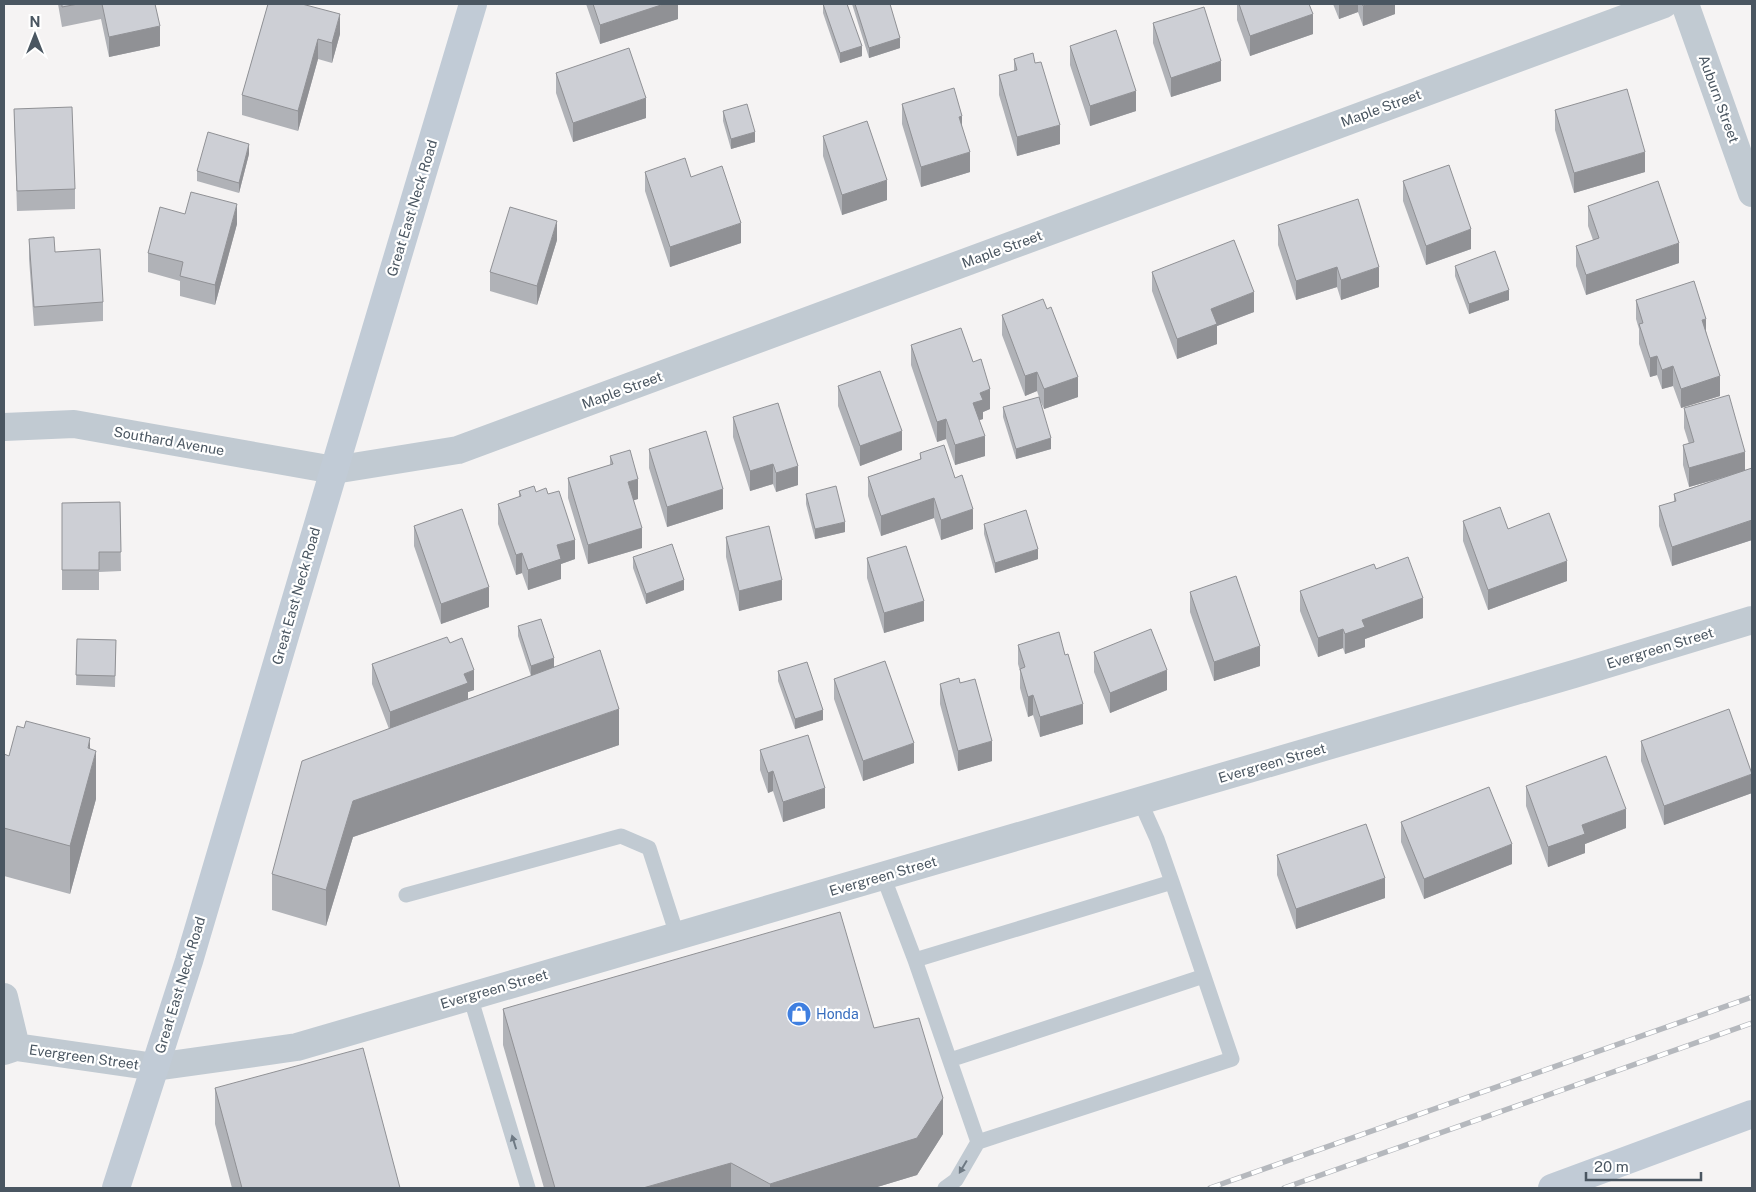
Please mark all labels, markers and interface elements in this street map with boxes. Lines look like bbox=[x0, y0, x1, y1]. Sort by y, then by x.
north arrow bbox=[10, 10, 60, 60]
text: N bbox=[30, 14, 40, 30]
street label: Auburn Street bbox=[1696, 53, 1742, 145]
street label: Maple Street bbox=[1339, 86, 1423, 130]
street label: Great East Neck Road bbox=[384, 138, 440, 278]
street label: Maple Street bbox=[960, 227, 1044, 271]
street label: Maple Street bbox=[580, 368, 664, 412]
street label: Southard Avenue bbox=[113, 423, 226, 459]
street label: Great East Neck Road bbox=[269, 525, 323, 667]
street label: Evergreen Street bbox=[1605, 624, 1715, 672]
street label: Evergreen Street bbox=[1216, 740, 1328, 786]
street label: Evergreen Street bbox=[827, 853, 939, 899]
street label: Great East Neck Road bbox=[152, 915, 208, 1055]
street label: Evergreen Street bbox=[438, 966, 550, 1012]
shop icon: Honda bbox=[786, 1001, 812, 1027]
place label: Honda bbox=[816, 1006, 859, 1022]
street label: Evergreen Street bbox=[28, 1041, 140, 1073]
one-way arrow bbox=[509, 1134, 517, 1149]
scale bar bbox=[1586, 1150, 1701, 1182]
text: 20 m bbox=[1594, 1158, 1629, 1175]
one-way arrow bbox=[959, 1160, 968, 1173]

